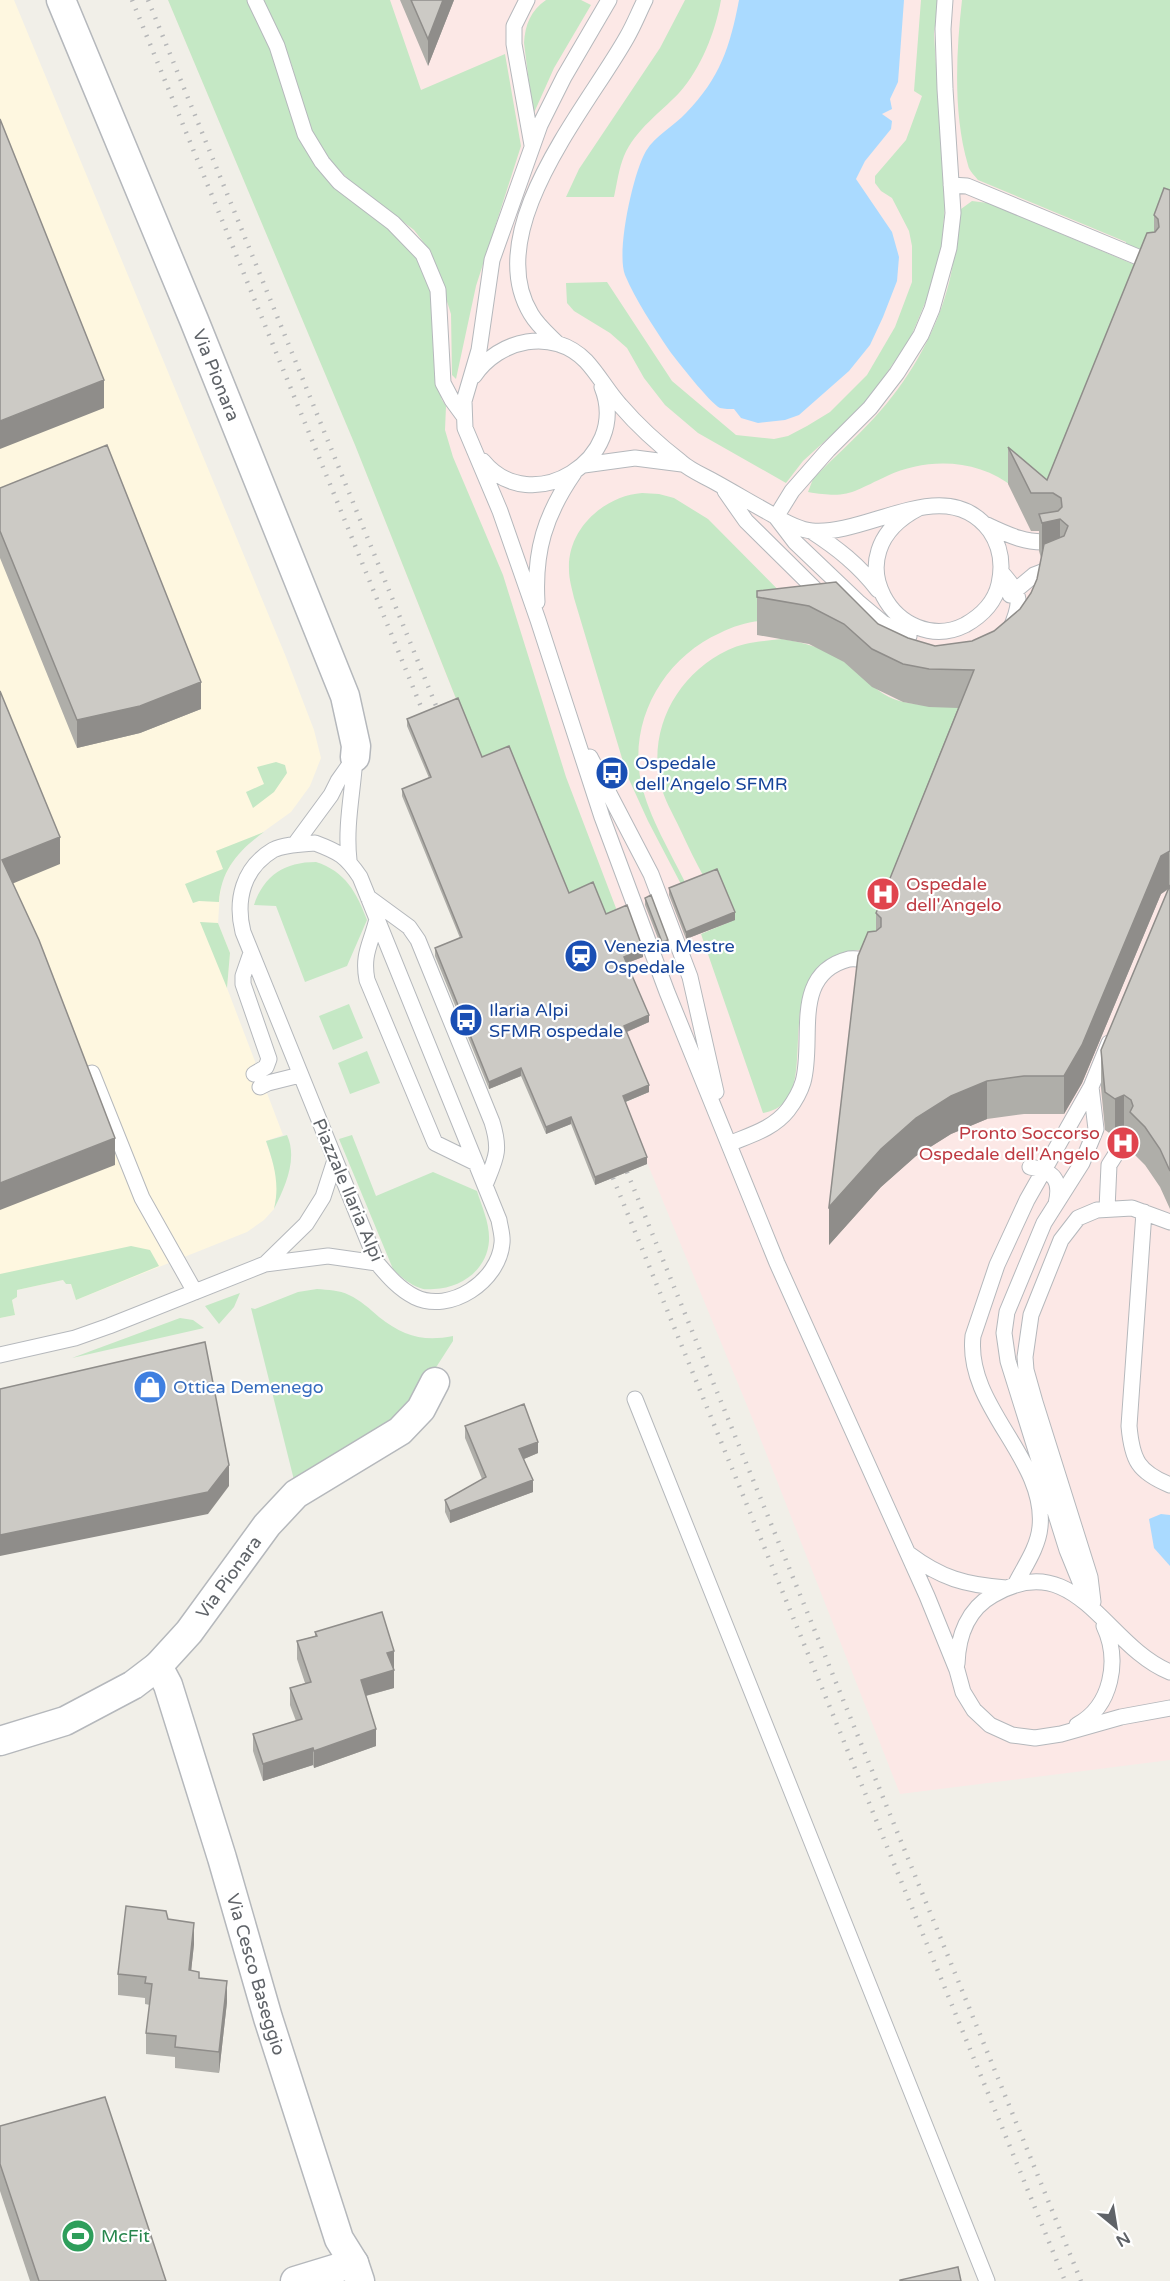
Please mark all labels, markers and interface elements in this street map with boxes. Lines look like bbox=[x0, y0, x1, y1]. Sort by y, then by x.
street label: Via Pionara bbox=[188, 326, 244, 424]
place label: Ospedale dell'Angelo SFMR bbox=[635, 752, 788, 795]
bus stop icon: Ospedale dell'Angelo SFMR bbox=[594, 755, 630, 791]
place label: Ospedale dell'Angelo bbox=[906, 873, 1002, 916]
hospital icon: Ospedale dell'Angelo bbox=[865, 876, 901, 912]
place label: Venezia Mestre Ospedale bbox=[604, 935, 735, 978]
station icon: Venezia Mestre Ospedale bbox=[563, 938, 599, 974]
place label: Ilaria Alpi SFMR ospedale bbox=[489, 999, 623, 1042]
bus stop icon: Ilaria Alpi SFMR ospedale bbox=[448, 1002, 484, 1038]
street label: Piazzale Ilaria Alpi bbox=[308, 1115, 388, 1265]
place label: Pronto Soccorso Ospedale dell'Angelo bbox=[919, 1122, 1100, 1165]
hospital icon: Pronto Soccorso Ospedale dell'Angelo bbox=[1105, 1125, 1141, 1161]
shop icon: Ottica Demenego bbox=[132, 1369, 168, 1405]
place label: Ottica Demenego bbox=[173, 1376, 324, 1398]
street label: Via Pionara bbox=[191, 1532, 266, 1623]
street label: Via Cesco Baseggio bbox=[222, 1891, 290, 2058]
north arrow bbox=[1086, 2197, 1146, 2257]
sports icon: McFit bbox=[60, 2218, 96, 2254]
place label: McFit bbox=[101, 2225, 150, 2247]
text: N bbox=[1112, 2227, 1134, 2251]

